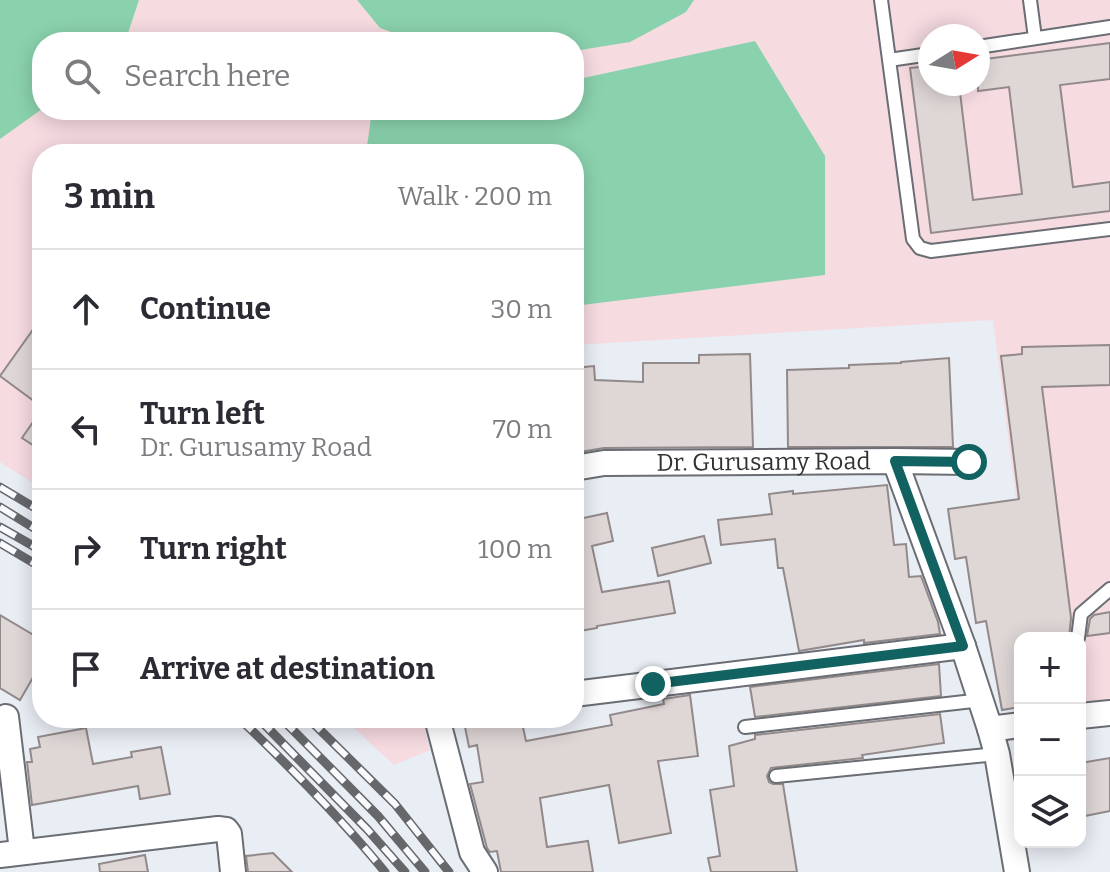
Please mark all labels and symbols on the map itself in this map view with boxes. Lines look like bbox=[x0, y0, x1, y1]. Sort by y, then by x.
north arrow bbox=[918, 24, 990, 96]
route start bbox=[951, 444, 987, 480]
street label: Dr. Gurusamy Road bbox=[656, 447, 871, 477]
route end bbox=[635, 666, 671, 702]

